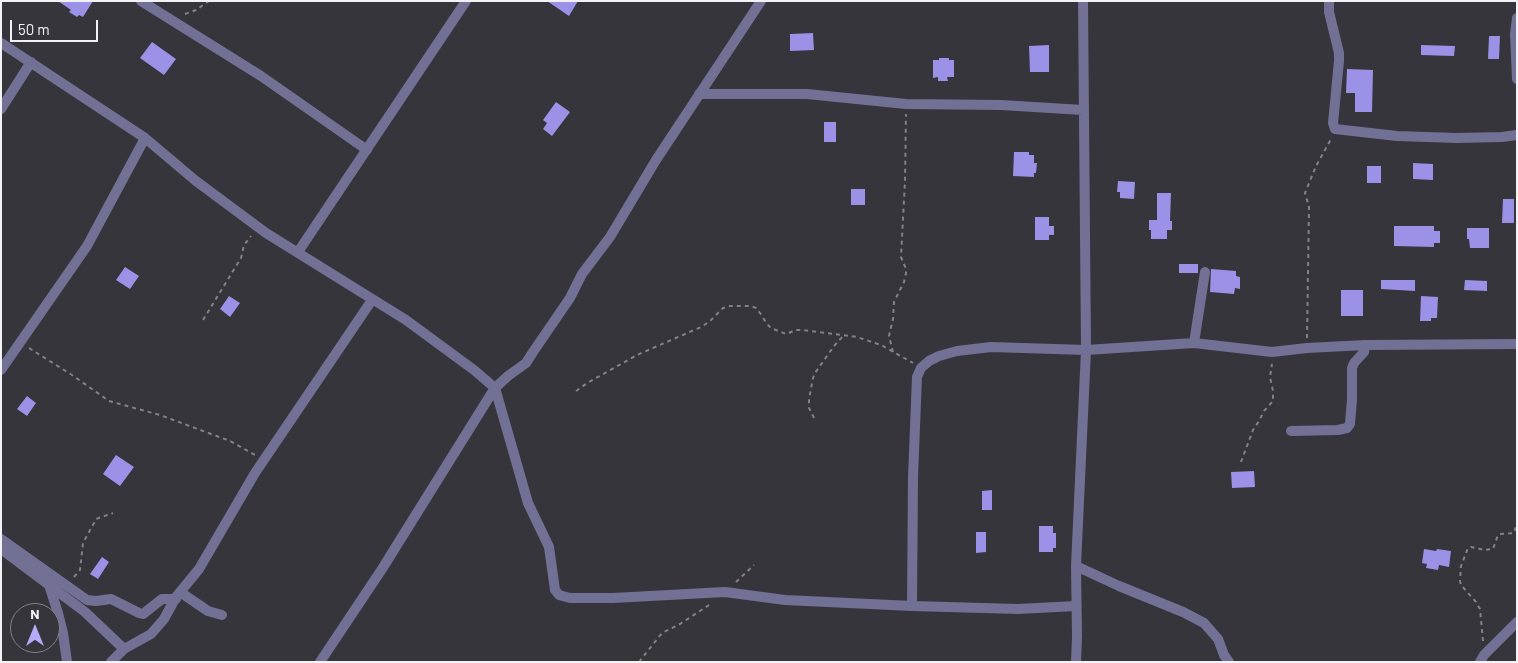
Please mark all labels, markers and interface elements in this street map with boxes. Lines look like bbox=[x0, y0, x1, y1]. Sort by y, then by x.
scale bar bbox=[12, 10, 100, 42]
text: 50 m bbox=[18, 20, 50, 38]
north arrow bbox=[10, 603, 60, 653]
text: N bbox=[30, 605, 40, 622]

